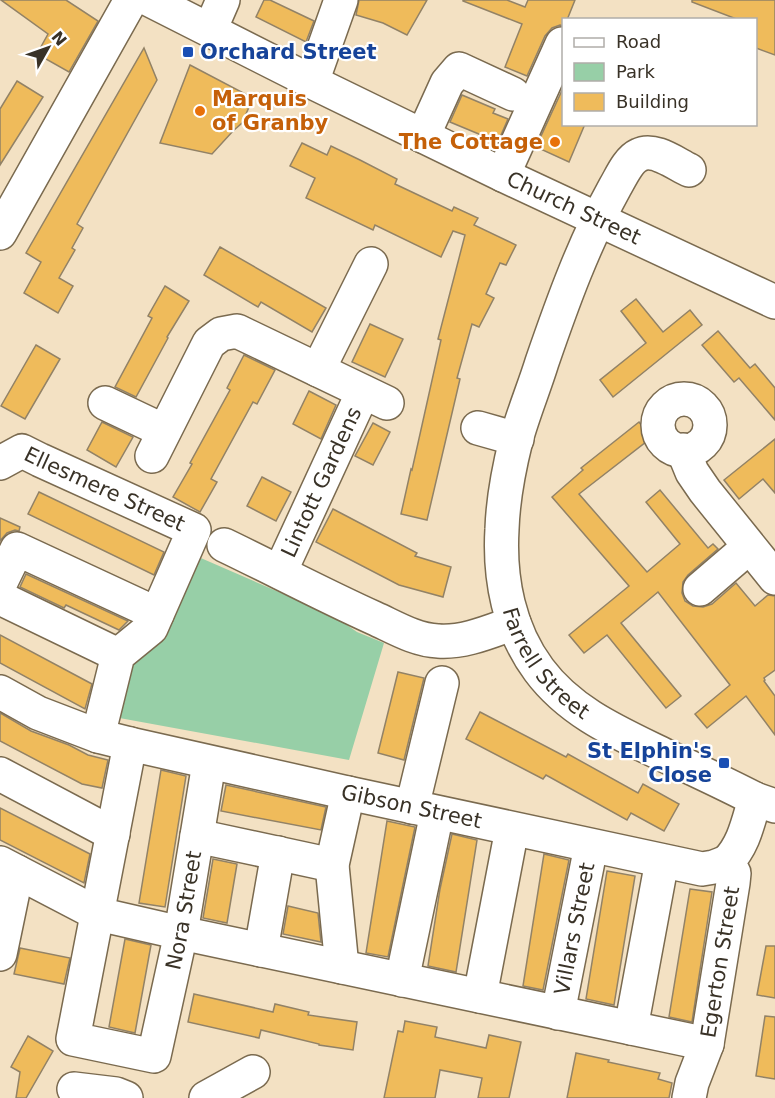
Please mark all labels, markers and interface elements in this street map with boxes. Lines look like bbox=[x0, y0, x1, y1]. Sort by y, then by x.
north arrow bbox=[18, 18, 78, 78]
legend bbox=[562, 18, 757, 126]
text: N bbox=[48, 27, 71, 50]
text: Road bbox=[616, 31, 661, 52]
place label: Orchard Street bbox=[200, 40, 377, 64]
marker: Orchard Street bbox=[181, 45, 195, 59]
text: Park bbox=[616, 61, 655, 82]
place label: Marquis of Granby bbox=[212, 87, 329, 135]
text: Building bbox=[616, 91, 689, 112]
marker: Marquis of Granby bbox=[193, 104, 207, 118]
place label: The Cottage bbox=[399, 130, 543, 154]
marker: The Cottage bbox=[548, 135, 562, 149]
street label: Church Street bbox=[503, 166, 644, 250]
street label: Lintott Gardens bbox=[276, 403, 366, 561]
street label: Ellesmere Street bbox=[20, 442, 189, 536]
street label: Farrell Street bbox=[498, 605, 594, 724]
place label: St Elphin's Close bbox=[587, 739, 712, 787]
marker: St Elphin's Close bbox=[717, 756, 731, 770]
street label: Gibson Street bbox=[339, 780, 484, 833]
street label: Nora Street bbox=[161, 849, 206, 972]
street label: Villars Street bbox=[550, 860, 599, 997]
street label: Egerton Street bbox=[696, 885, 744, 1040]

